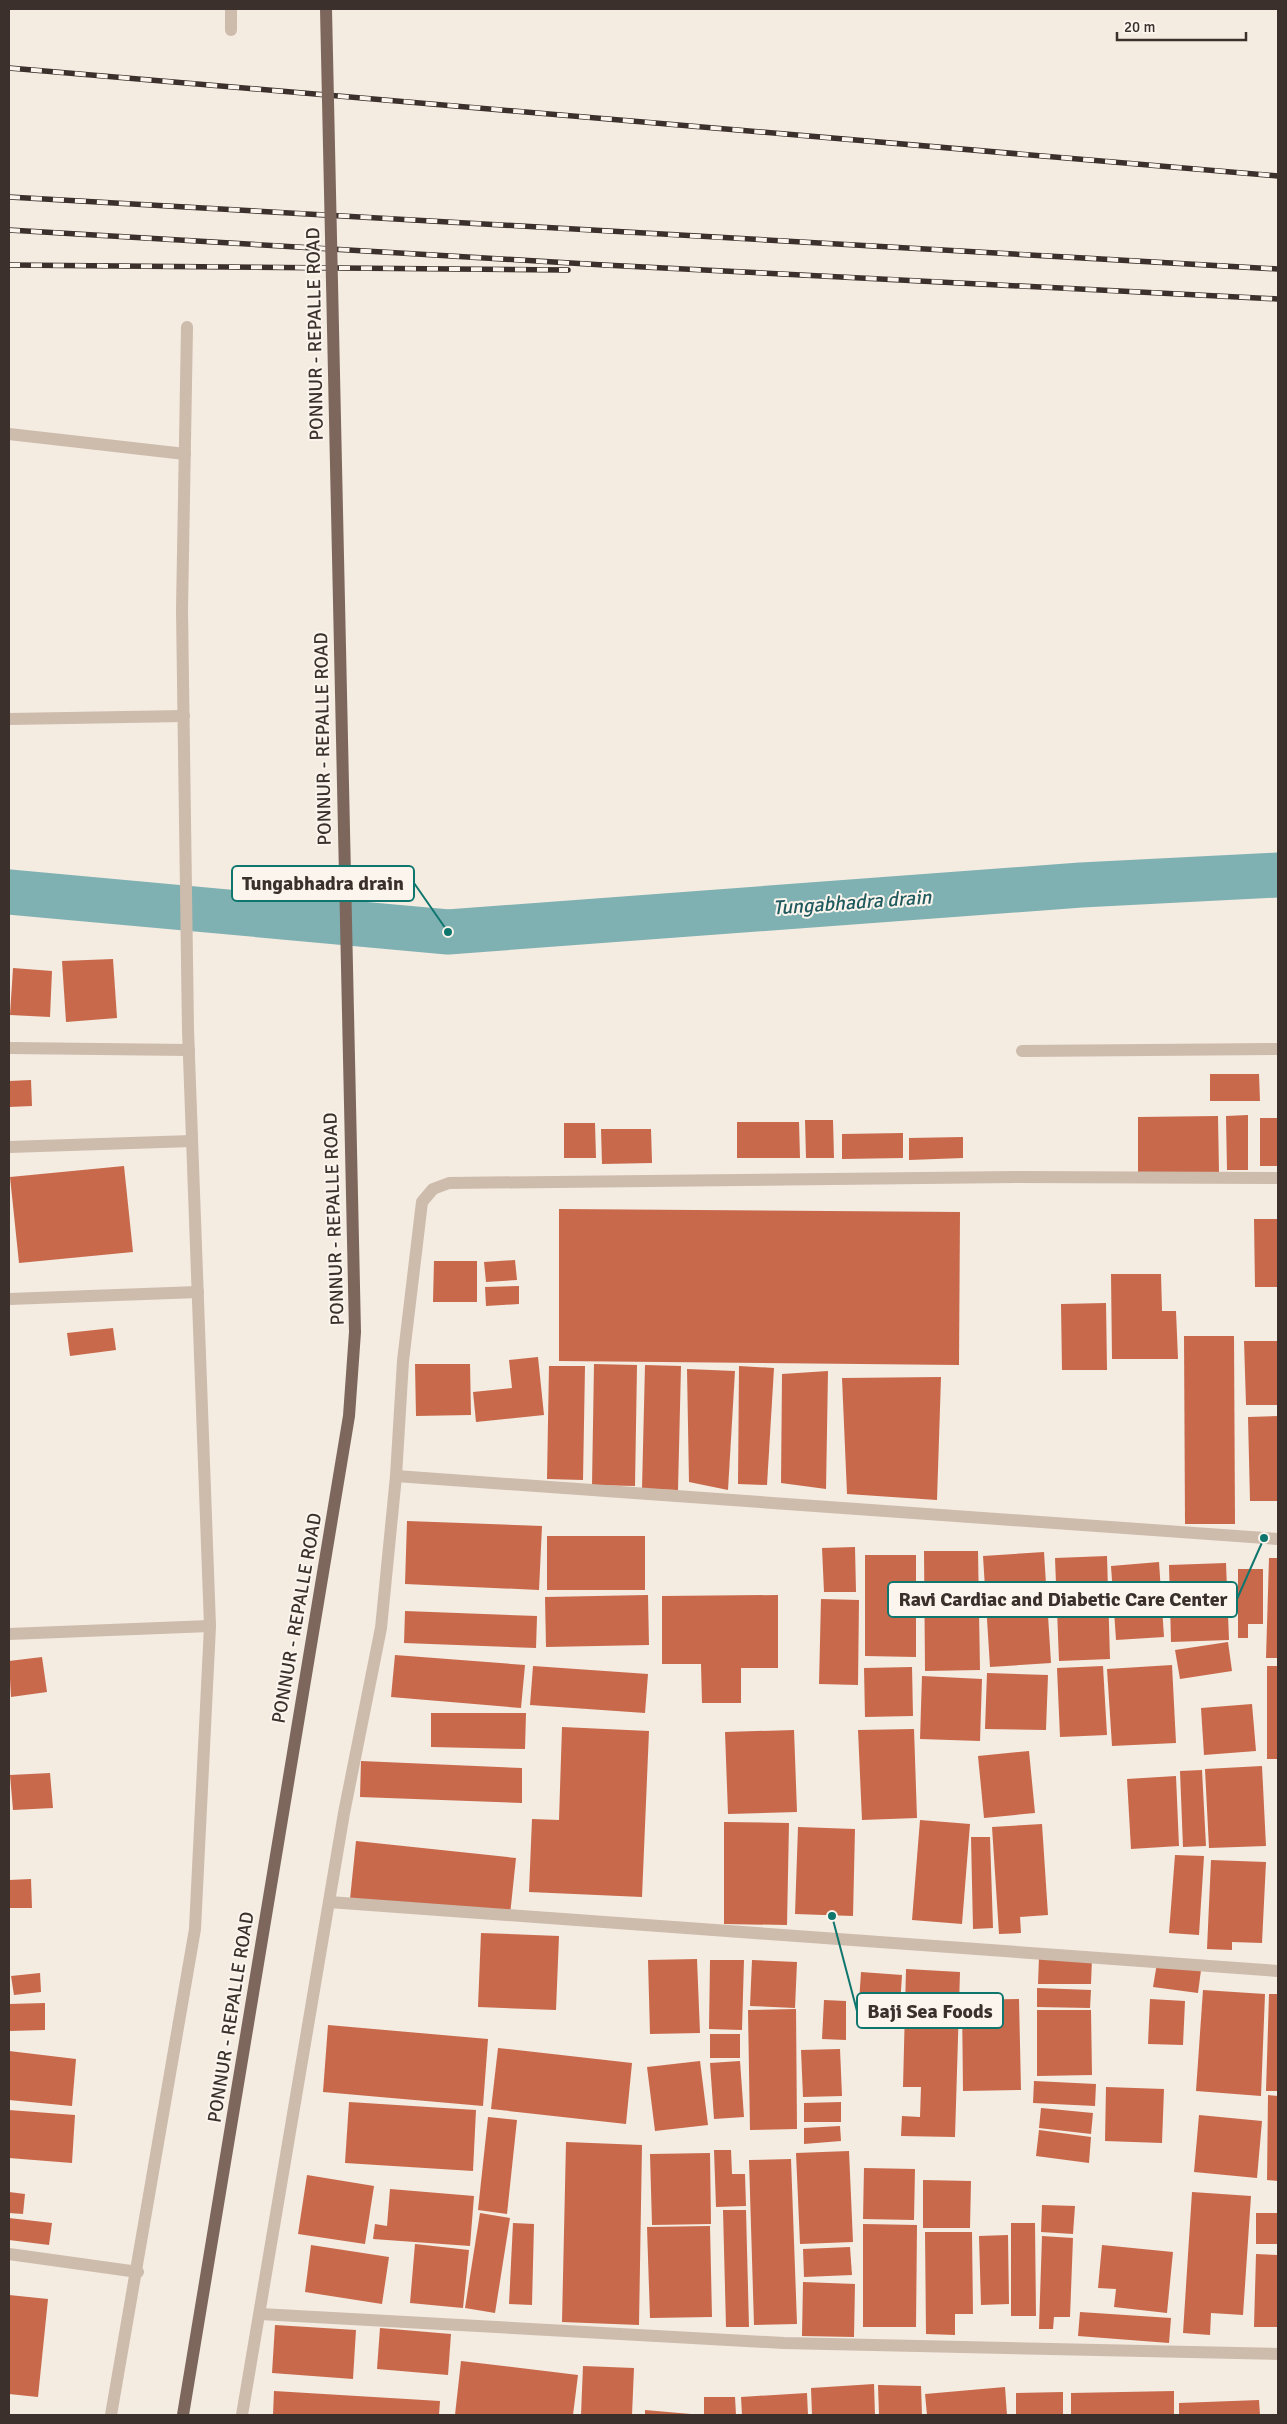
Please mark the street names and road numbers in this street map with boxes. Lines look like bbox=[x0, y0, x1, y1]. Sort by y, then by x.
street label: PONNUR - REPALLE ROAD bbox=[301, 227, 329, 441]
street label: PONNUR - REPALLE ROAD bbox=[309, 632, 337, 846]
street label: PONNUR - REPALLE ROAD bbox=[318, 1112, 350, 1326]
street label: PONNUR - REPALLE ROAD bbox=[267, 1511, 327, 1725]
street label: PONNUR - REPALLE ROAD bbox=[202, 1910, 260, 2124]

